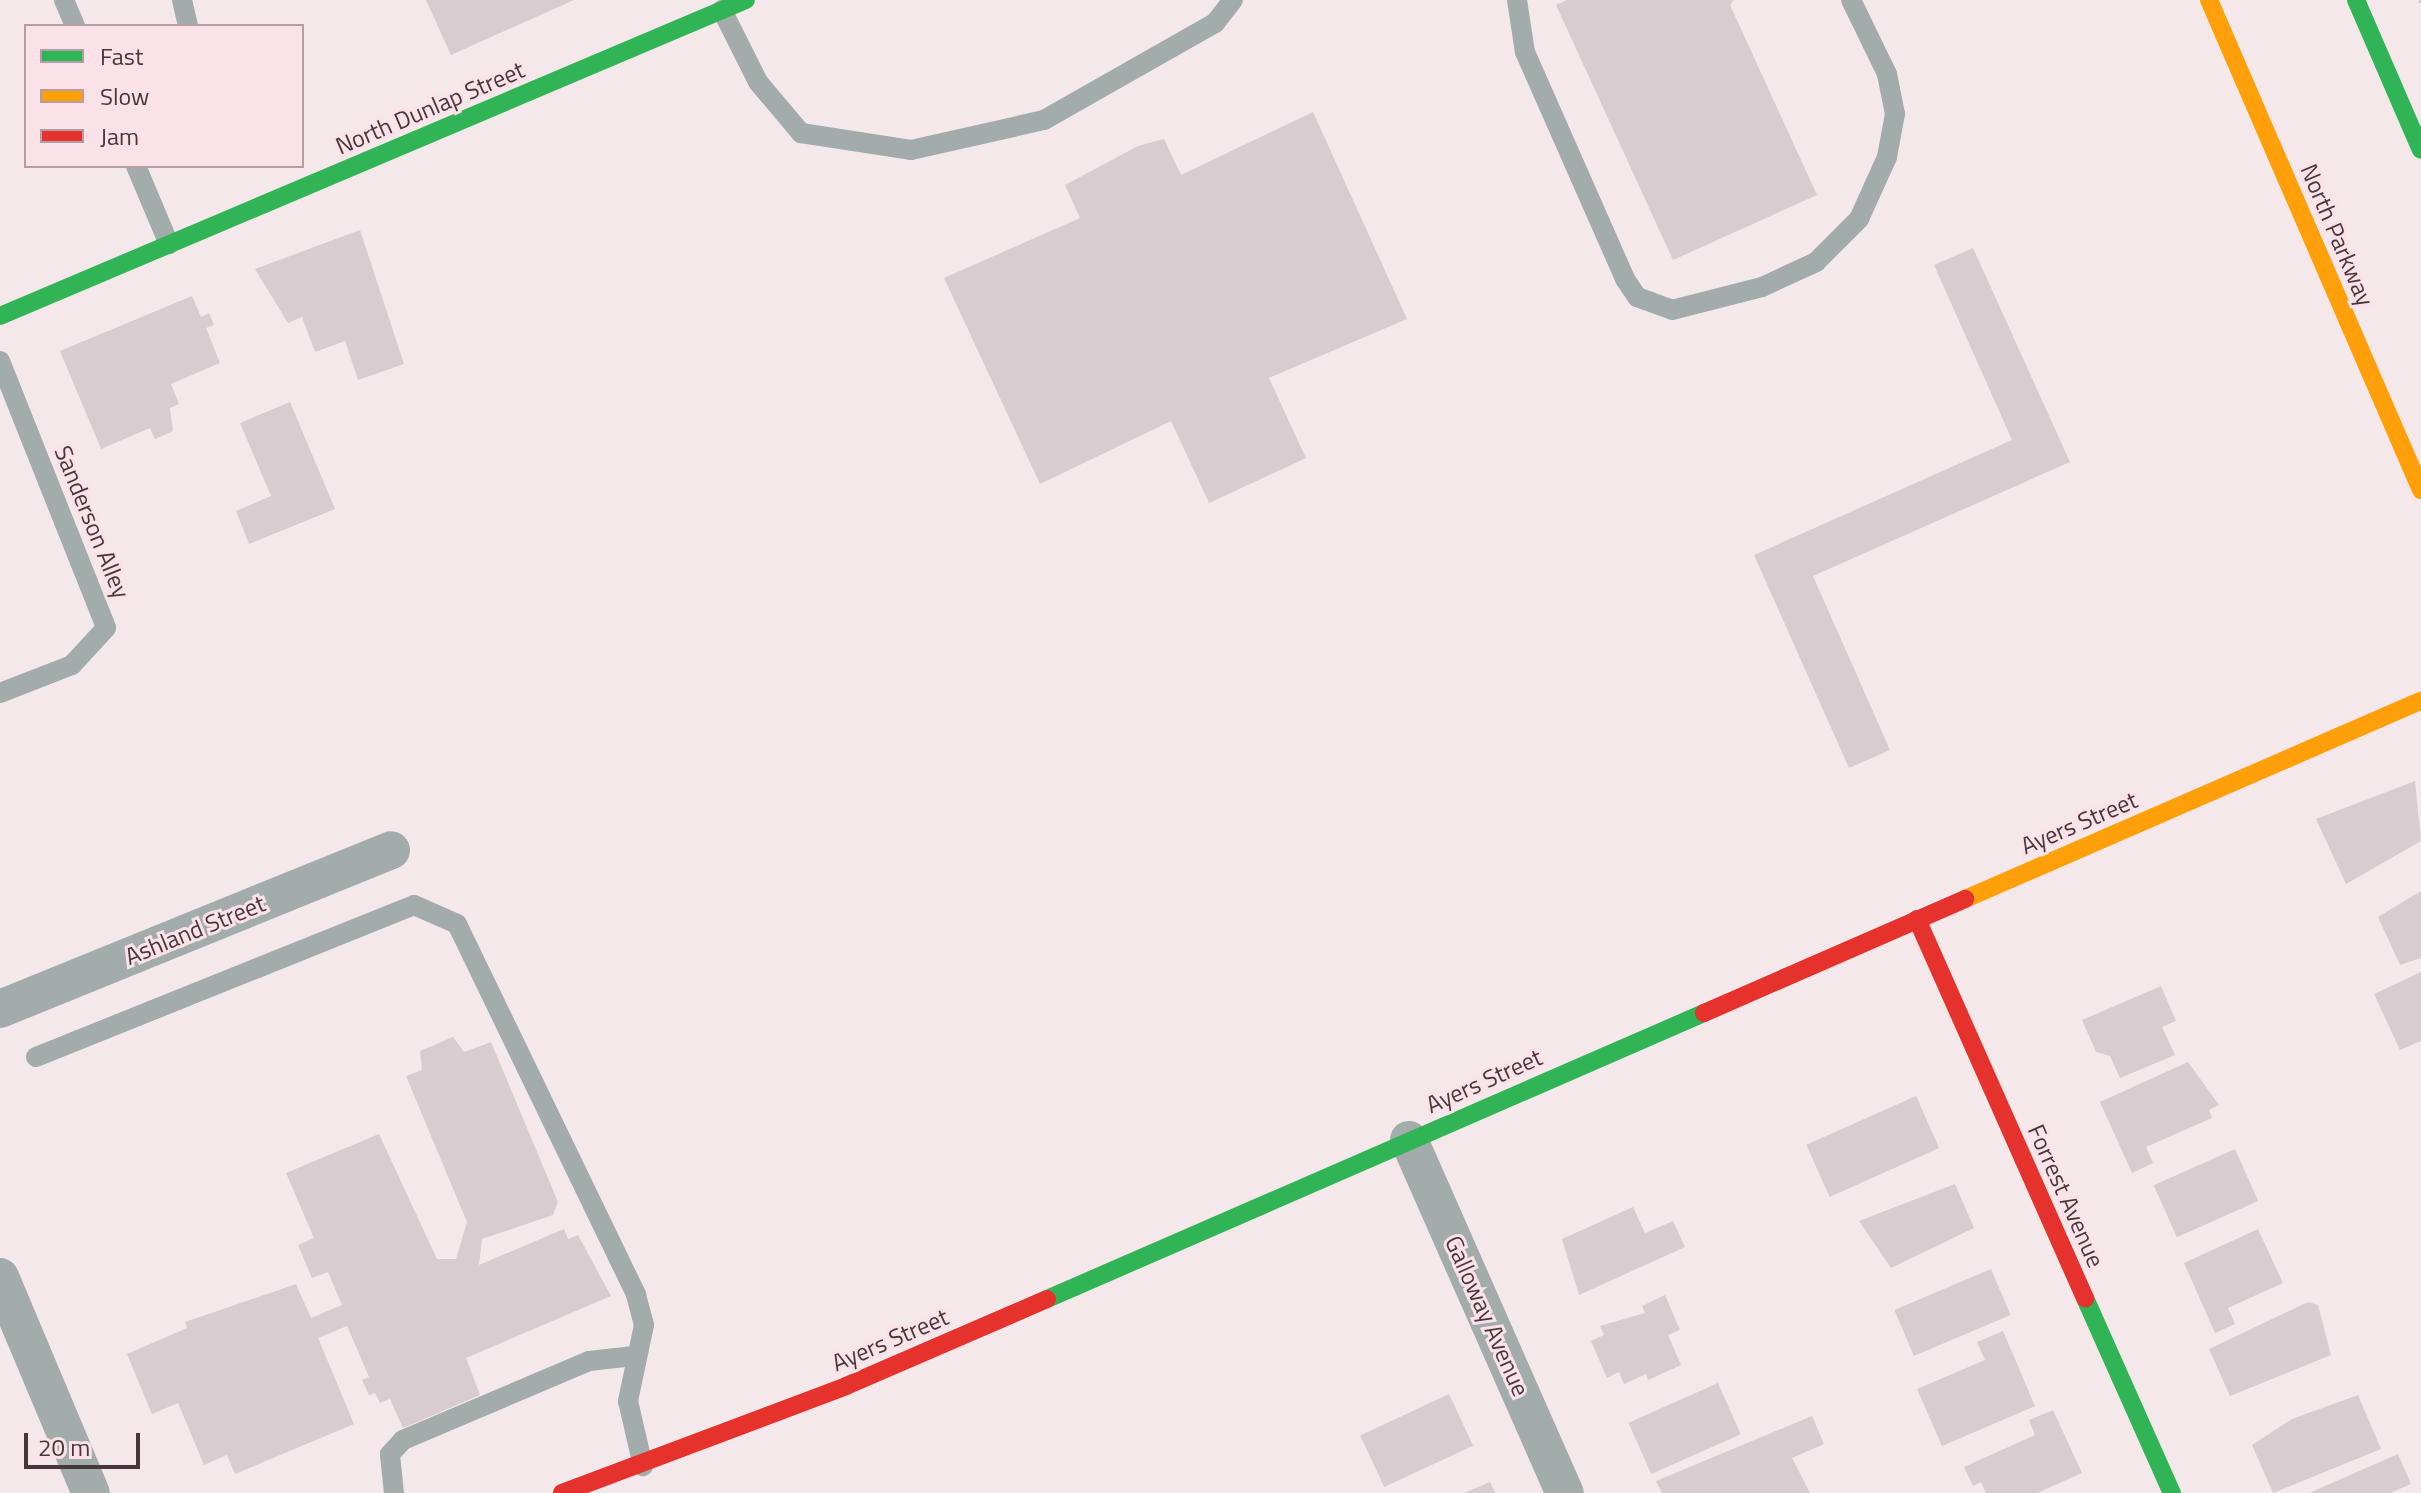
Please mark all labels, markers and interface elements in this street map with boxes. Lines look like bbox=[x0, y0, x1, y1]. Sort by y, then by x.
legend bbox=[24, 24, 304, 168]
text: Fast bbox=[100, 38, 143, 74]
street label: North Dunlap Street bbox=[331, 55, 529, 161]
text: Slow bbox=[100, 78, 149, 114]
text: Jam bbox=[100, 118, 139, 154]
street label: North Parkway bbox=[2294, 160, 2380, 310]
street label: Sanderson Alley bbox=[48, 442, 136, 602]
street label: Ayers Street bbox=[2016, 786, 2142, 860]
street label: Ashland Street bbox=[121, 889, 269, 971]
street label: Ayers Street bbox=[1422, 1043, 1546, 1119]
street label: Forrest Avenue bbox=[2022, 1120, 2110, 1272]
street label: Galloway Avenue bbox=[1439, 1231, 1535, 1401]
street label: Ayers Street bbox=[827, 1303, 953, 1377]
scale bar bbox=[28, 1417, 144, 1467]
text: 20 m bbox=[38, 1429, 90, 1465]

